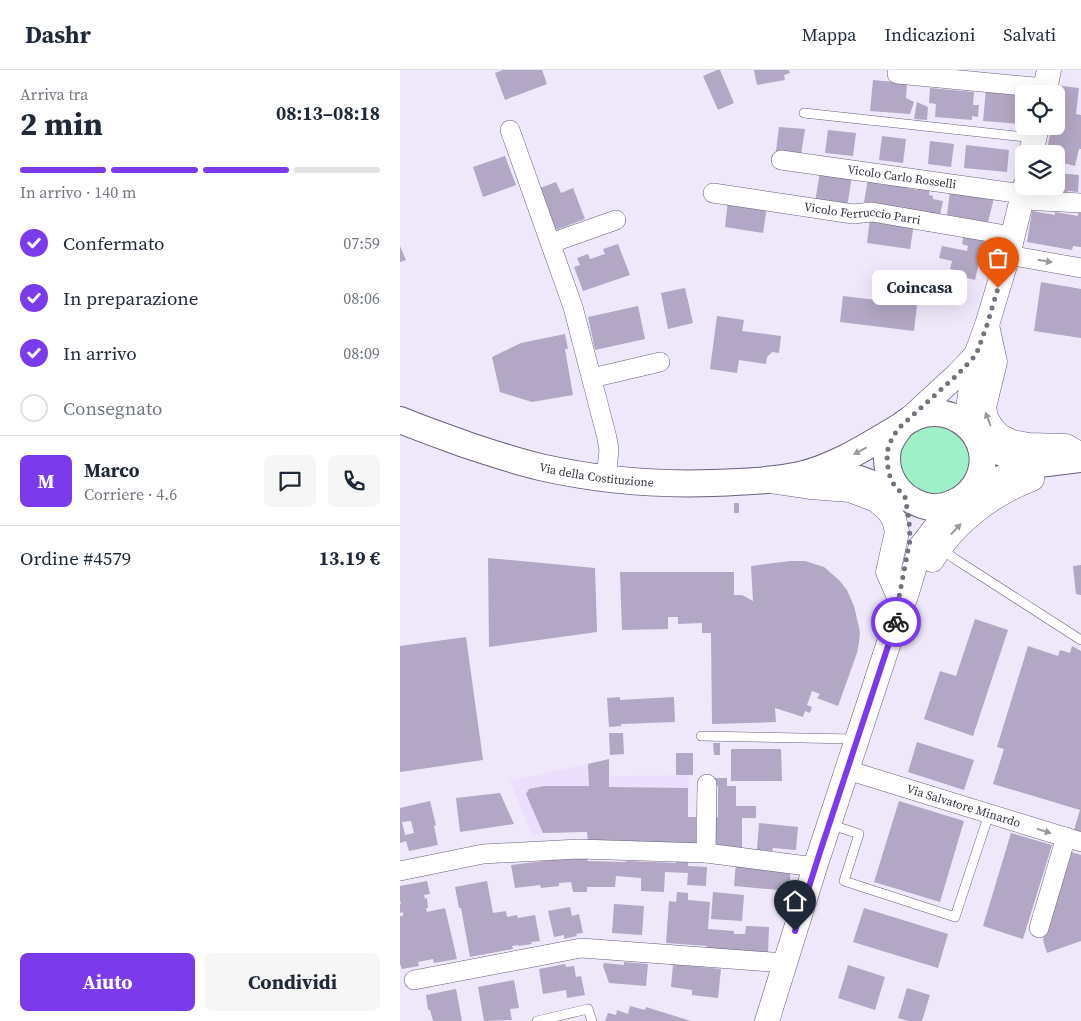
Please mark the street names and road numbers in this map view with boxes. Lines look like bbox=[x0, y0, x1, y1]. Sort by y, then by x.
street label: Vicolo Carlo Rosselli bbox=[846, 161, 958, 193]
street label: Vicolo Ferruccio Parri bbox=[803, 199, 922, 228]
street label: Via della Costituzione bbox=[538, 459, 654, 491]
street label: Via Salvatore Minardo bbox=[905, 781, 1023, 831]

